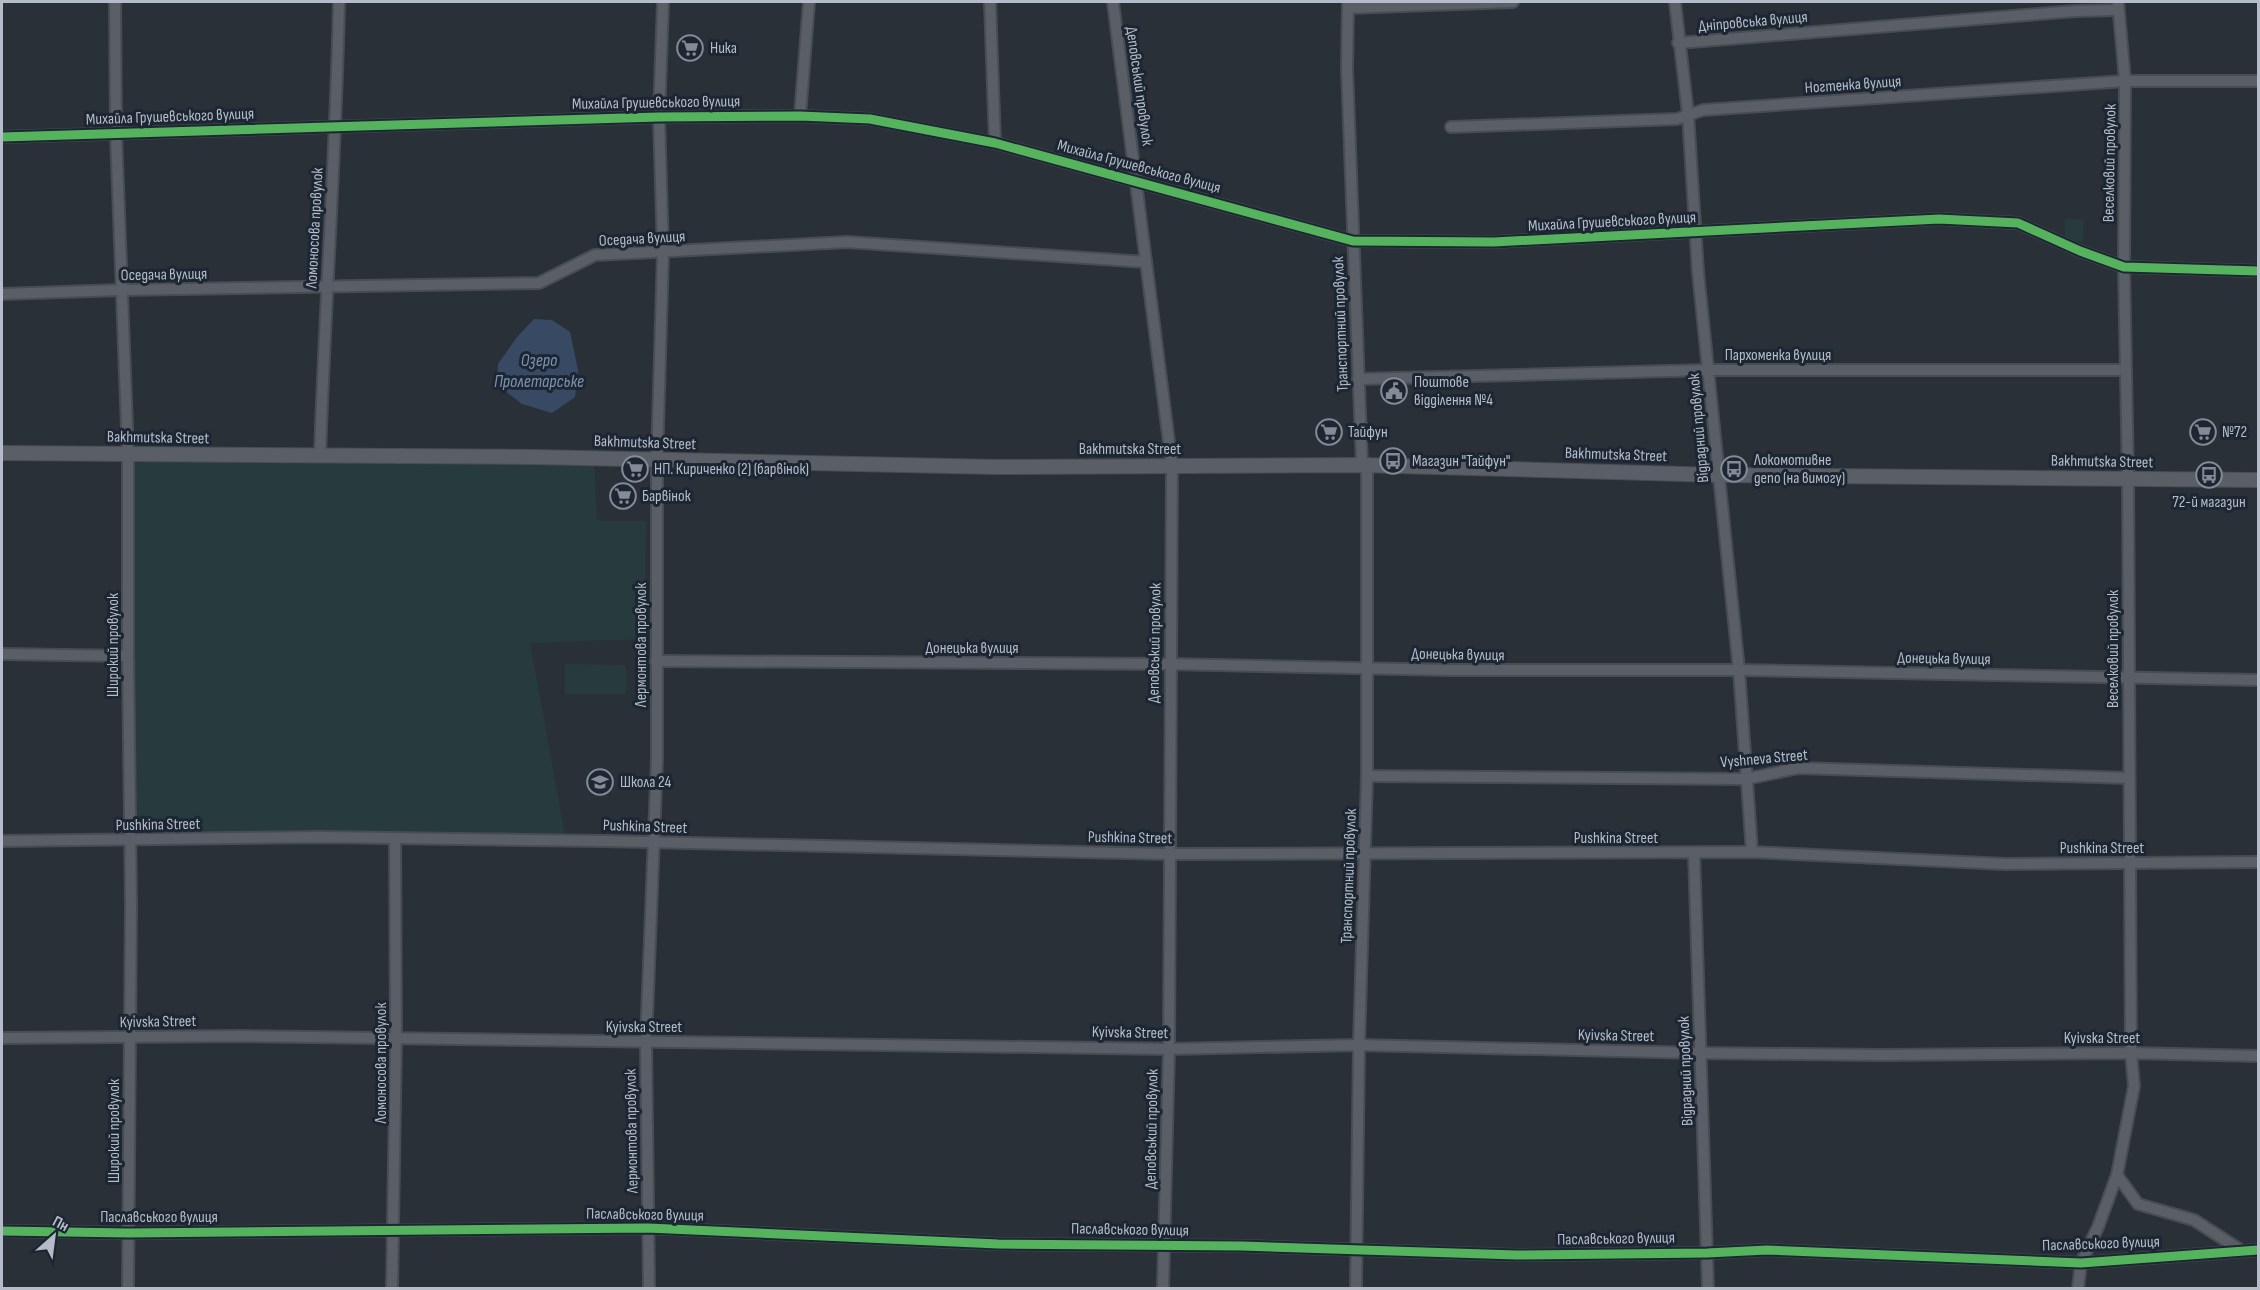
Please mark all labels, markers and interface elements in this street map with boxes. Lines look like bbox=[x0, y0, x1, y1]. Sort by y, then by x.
street label: Дніпровська вулиця bbox=[1698, 8, 1808, 36]
street label: Деповський провулок bbox=[1121, 25, 1157, 148]
supermarket icon: Ника bbox=[675, 33, 705, 63]
place label: Ника bbox=[710, 39, 737, 58]
street label: Ногтенка вулиця bbox=[1804, 72, 1902, 98]
street label: Михайла Грушевського вулиця bbox=[572, 92, 740, 114]
street label: Веселковий провулок bbox=[2099, 103, 2121, 222]
street label: Михайла Грушевського вулиця bbox=[86, 105, 254, 129]
street label: Михайла Грушевського вулиця bbox=[1055, 136, 1223, 198]
street label: Ломоносова провулок bbox=[302, 166, 328, 290]
street label: Михайла Грушевського вулиця bbox=[1527, 208, 1697, 236]
street label: Оседача вулиця bbox=[598, 227, 686, 251]
street label: Транспортний провулок bbox=[1329, 255, 1353, 392]
street label: Оседача вулиця bbox=[121, 265, 207, 285]
street label: Пархоменка вулиця bbox=[1725, 346, 1831, 365]
water label: Озеро Пролетарське bbox=[494, 350, 584, 392]
street label: Відрадний провулок bbox=[1685, 371, 1713, 484]
place label: Поштове відділення №4 bbox=[1414, 373, 1493, 410]
public building icon: Поштове відділення №4 bbox=[1379, 376, 1409, 406]
supermarket icon: Тайфун bbox=[1314, 417, 1344, 447]
supermarket icon: №72 bbox=[2188, 417, 2218, 447]
place label: Тайфун bbox=[1348, 423, 1388, 442]
place label: №72 bbox=[2222, 423, 2247, 442]
street label: Bakhmutska Street bbox=[107, 428, 209, 448]
street label: Bakhmutska Street bbox=[594, 432, 697, 454]
street label: Bakhmutska Street bbox=[1079, 440, 1181, 459]
street label: Bakhmutska Street bbox=[1565, 444, 1668, 466]
bus stop icon: Магазин "Тайфун" bbox=[1378, 446, 1408, 476]
place label: Локомотивне депо (на вимогу) bbox=[1753, 451, 1845, 488]
place label: Магазин "Тайфун" bbox=[1412, 452, 1511, 471]
street label: Bakhmutska Street bbox=[2051, 452, 2153, 472]
supermarket icon: НП. Кириченко (2) (барвінок) bbox=[620, 454, 650, 484]
bus stop icon: Локомотивне депо (на вимогу) bbox=[1719, 454, 1749, 484]
place label: НП. Кириченко (2) (барвінок) bbox=[654, 460, 809, 479]
bus stop icon: 72-й магазин bbox=[2194, 460, 2224, 490]
supermarket icon: Барвінок bbox=[608, 481, 638, 511]
place label: Барвінок bbox=[642, 487, 692, 506]
place label: 72-й магазин bbox=[2172, 493, 2246, 512]
street label: Лермонтова провулок bbox=[632, 582, 651, 708]
street label: Деповський провулок bbox=[1144, 582, 1166, 703]
street label: Веселковий провулок bbox=[2104, 589, 2123, 708]
street label: Широкий провулок bbox=[104, 592, 123, 697]
street label: Донецька вулиця bbox=[925, 639, 1019, 658]
street label: Донецька вулиця bbox=[1411, 645, 1505, 665]
street label: Донецька вулиця bbox=[1897, 649, 1991, 669]
street label: Vyshneva Street bbox=[1720, 746, 1809, 772]
school or university icon: Школа 24 bbox=[585, 767, 615, 797]
place label: Школа 24 bbox=[620, 773, 672, 792]
street label: Транспортний провулок bbox=[1337, 807, 1361, 944]
street label: Pushkina Street bbox=[116, 815, 200, 835]
street label: Pushkina Street bbox=[602, 816, 688, 838]
street label: Pushkina Street bbox=[1088, 828, 1172, 848]
street label: Pushkina Street bbox=[1574, 829, 1658, 848]
street label: Pushkina Street bbox=[2060, 839, 2144, 858]
street label: Ломоносова провулок bbox=[372, 1002, 391, 1124]
street label: Kyivska Street bbox=[120, 1012, 197, 1032]
street label: Відрадний провулок bbox=[1675, 1015, 1697, 1126]
street label: Kyivska Street bbox=[606, 1018, 682, 1037]
street label: Kyivska Street bbox=[1092, 1023, 1169, 1043]
street label: Kyivska Street bbox=[1578, 1026, 1655, 1046]
street label: Kyivska Street bbox=[2064, 1029, 2140, 1048]
street label: Лермонтова провулок bbox=[621, 1068, 643, 1194]
street label: Деповський провулок bbox=[1141, 1068, 1163, 1189]
street label: Широкий провулок bbox=[105, 1078, 124, 1183]
street label: Паславського вулиця bbox=[586, 1204, 704, 1226]
north arrow bbox=[24, 1206, 84, 1266]
street label: Паславського вулиця bbox=[100, 1208, 218, 1227]
text: Пн bbox=[49, 1212, 72, 1236]
street label: Паславського вулиця bbox=[1071, 1219, 1189, 1241]
street label: Паславського вулиця bbox=[1557, 1228, 1675, 1250]
street label: Паславського вулиця bbox=[2042, 1232, 2160, 1256]

